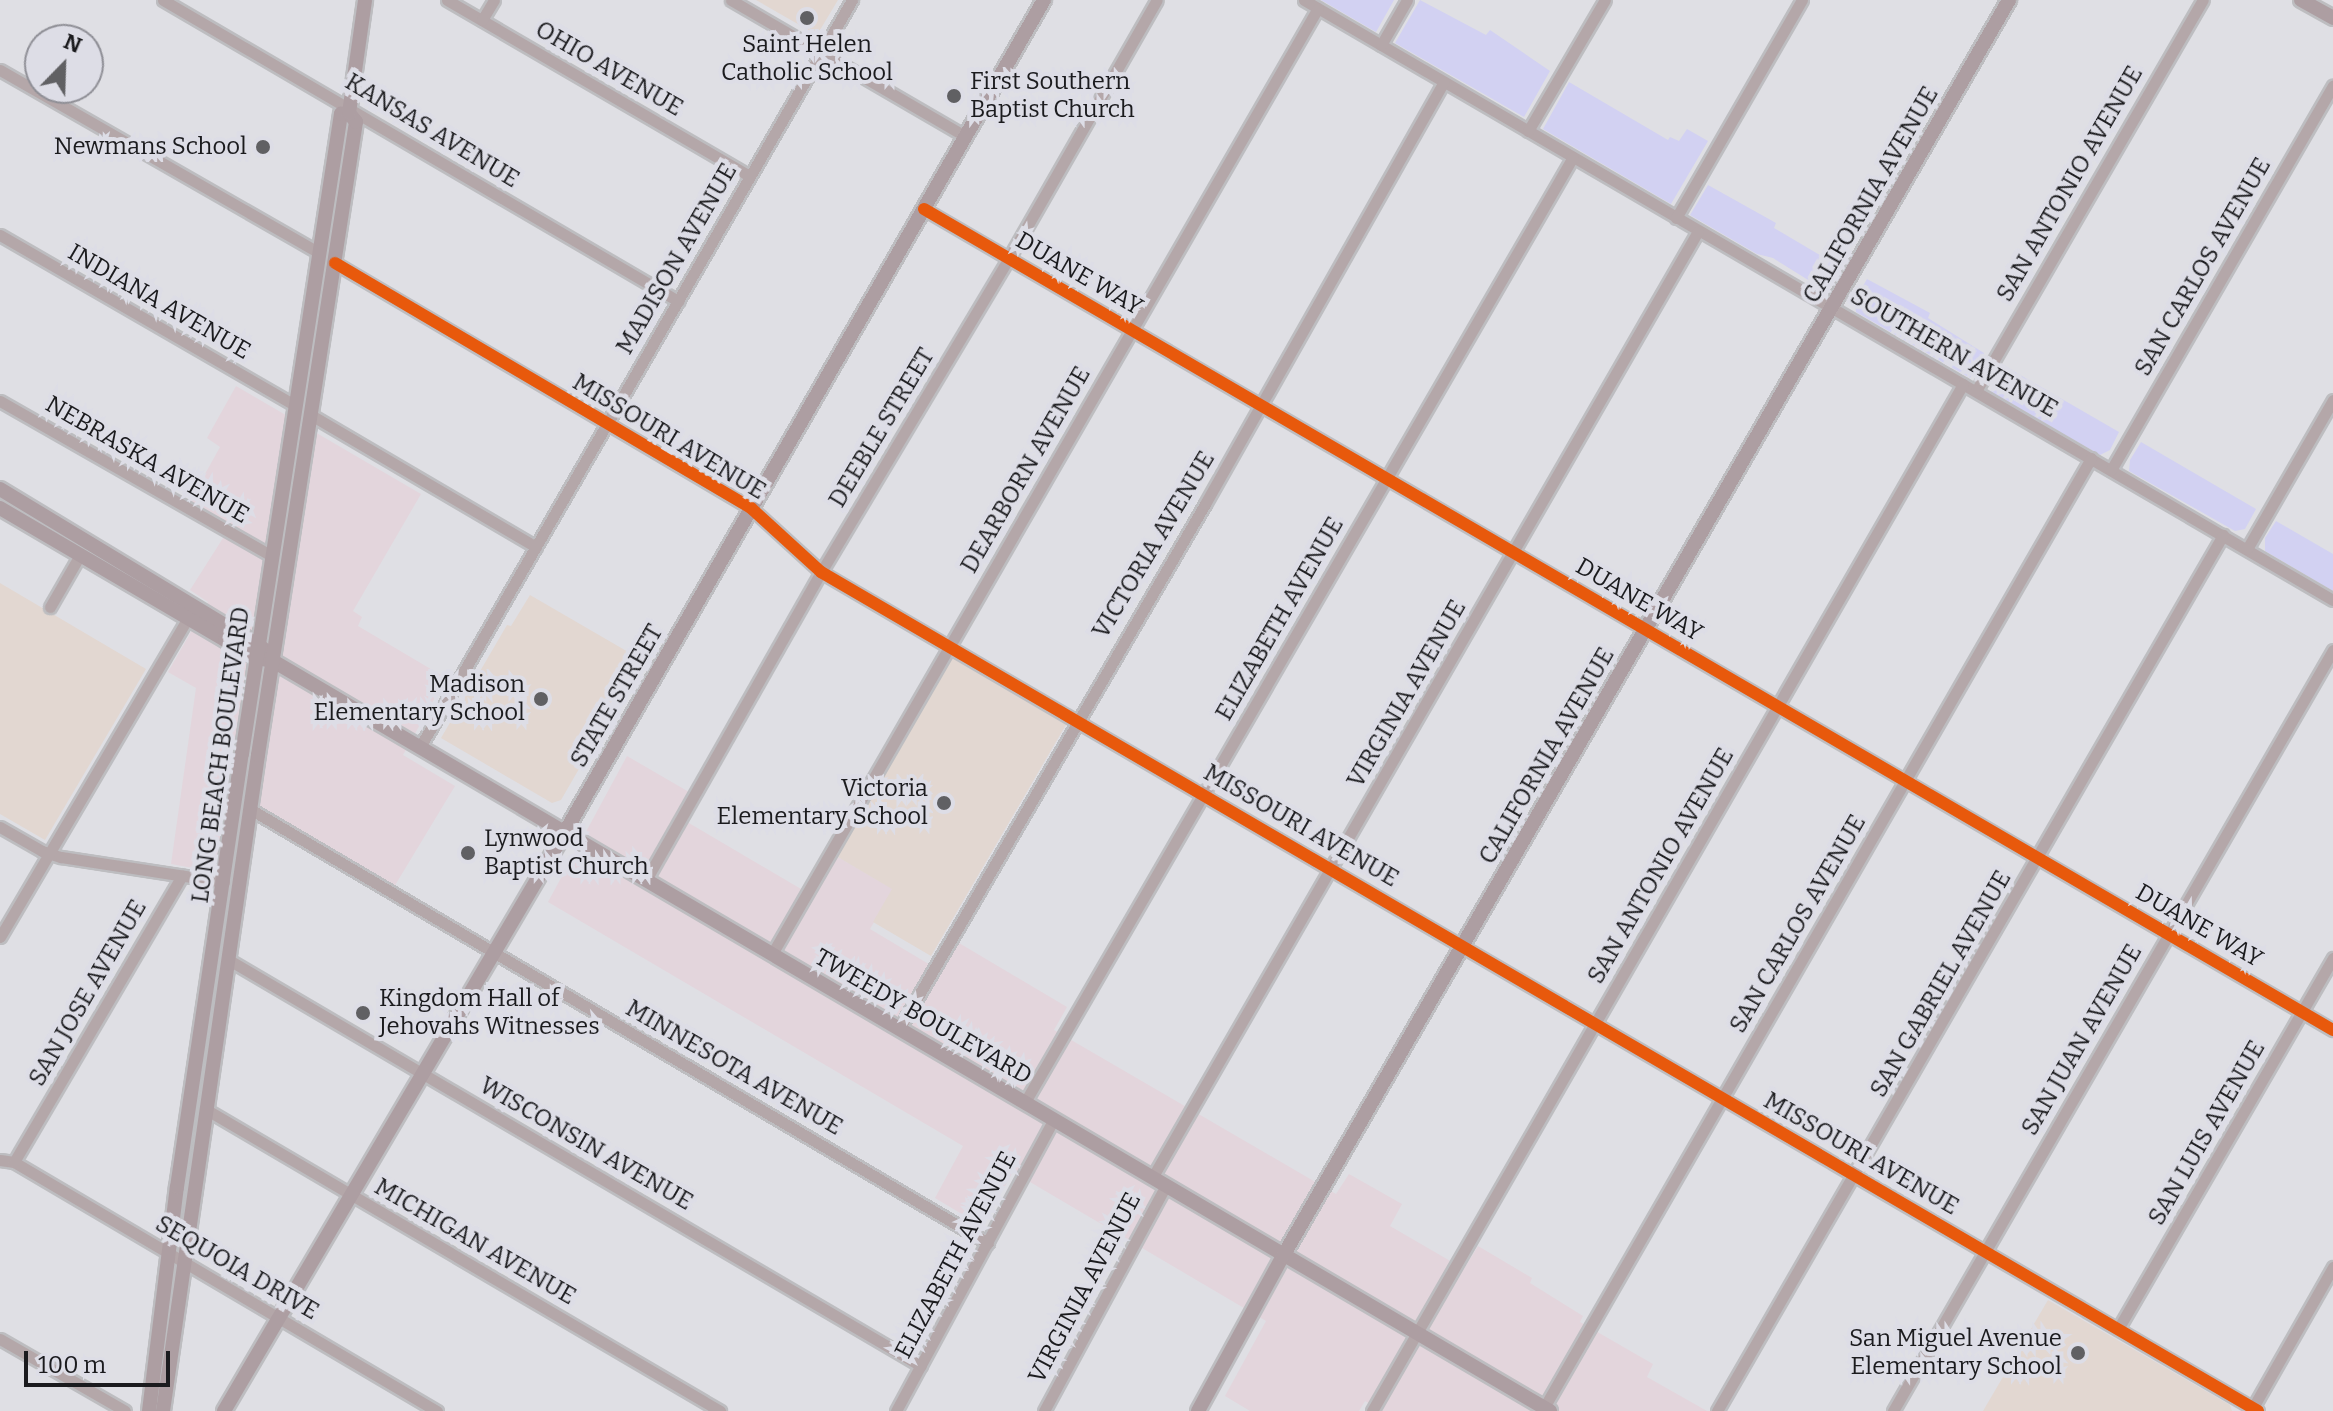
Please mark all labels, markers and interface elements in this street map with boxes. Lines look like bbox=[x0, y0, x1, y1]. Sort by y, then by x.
marker: Saint Helen Catholic School bbox=[798, 9, 816, 27]
street label: OHIO AVENUE bbox=[530, 15, 688, 123]
north arrow bbox=[24, 24, 104, 104]
text: N bbox=[60, 28, 86, 59]
place label: Saint Helen Catholic School bbox=[721, 31, 893, 87]
street label: SAN ANTONIO AVENUE bbox=[1991, 61, 2149, 307]
street label: KANSAS AVENUE bbox=[340, 68, 524, 194]
place label: First Southern Baptist Church bbox=[970, 68, 1135, 124]
street label: CALIFORNIA AVENUE bbox=[1797, 82, 1945, 308]
marker: First Southern Baptist Church bbox=[945, 87, 963, 105]
place label: Newmans School bbox=[54, 133, 247, 161]
marker: Newmans School bbox=[254, 138, 272, 156]
street label: SAN CARLOS AVENUE bbox=[2129, 153, 2277, 381]
street label: MADISON AVENUE bbox=[611, 158, 743, 360]
street label: DUANE WAY bbox=[1010, 226, 1148, 322]
street label: INDIANA AVENUE bbox=[63, 238, 255, 366]
street label: SOUTHERN AVENUE bbox=[1845, 282, 2063, 424]
street label: DEEBLE STREET bbox=[823, 343, 941, 513]
street label: DEARBORN AVENUE bbox=[955, 362, 1097, 578]
street label: MISSOURI AVENUE bbox=[567, 368, 771, 506]
street label: NEBRASKA AVENUE bbox=[40, 390, 254, 530]
street label: VICTORIA AVENUE bbox=[1087, 446, 1221, 644]
street label: ELIZABETH AVENUE bbox=[1210, 512, 1350, 726]
street label: DUANE WAY bbox=[1570, 552, 1708, 648]
street label: VIRGINIA AVENUE bbox=[1342, 595, 1472, 793]
street label: LONG BEACH BOULEVARD bbox=[186, 605, 256, 905]
street label: STATE STREET bbox=[565, 620, 669, 772]
street label: CALIFORNIA AVENUE bbox=[1473, 643, 1621, 869]
place label: Madison Elementary School bbox=[313, 671, 525, 727]
marker: Madison Elementary School bbox=[532, 690, 550, 708]
street label: SAN ANTONIO AVENUE bbox=[1582, 743, 1740, 989]
street label: MISSOURI AVENUE bbox=[1198, 758, 1404, 894]
place label: Victoria Elementary School bbox=[716, 775, 928, 831]
marker: Victoria Elementary School bbox=[935, 794, 953, 812]
street label: SAN CARLOS AVENUE bbox=[1724, 810, 1872, 1038]
place label: Lynwood Baptist Church bbox=[484, 825, 649, 881]
marker: Lynwood Baptist Church bbox=[459, 844, 477, 862]
street label: SAN GABRIEL AVENUE bbox=[1864, 866, 2018, 1102]
street label: DUANE WAY bbox=[2130, 878, 2268, 974]
street label: SAN JOSE AVENUE bbox=[23, 895, 153, 1091]
street label: SAN JUAN AVENUE bbox=[2016, 939, 2148, 1141]
street label: TWEEDY BOULEVARD bbox=[809, 943, 1037, 1091]
place label: Kingdom Hall of Jehovahs Witnesses bbox=[379, 985, 600, 1041]
street label: MINNESOTA AVENUE bbox=[620, 994, 848, 1142]
marker: Kingdom Hall of Jehovahs Witnesses bbox=[354, 1004, 372, 1022]
street label: SAN LUIS AVENUE bbox=[2142, 1036, 2272, 1230]
street label: WISCONSIN AVENUE bbox=[474, 1071, 698, 1217]
street label: MISSOURI AVENUE bbox=[1758, 1086, 1964, 1222]
street label: ELIZABETH AVENUE bbox=[889, 1147, 1023, 1363]
street label: MICHIGAN AVENUE bbox=[369, 1173, 581, 1311]
street label: VIRGINIA AVENUE bbox=[1023, 1188, 1147, 1388]
street label: SEQUOIA DRIVE bbox=[150, 1210, 324, 1326]
place label: San Miguel Avenue Elementary School bbox=[1849, 1325, 2062, 1381]
scale bar bbox=[28, 1335, 174, 1385]
marker: San Miguel Avenue Elementary School bbox=[2069, 1344, 2087, 1362]
text: 100 m bbox=[38, 1351, 106, 1379]

